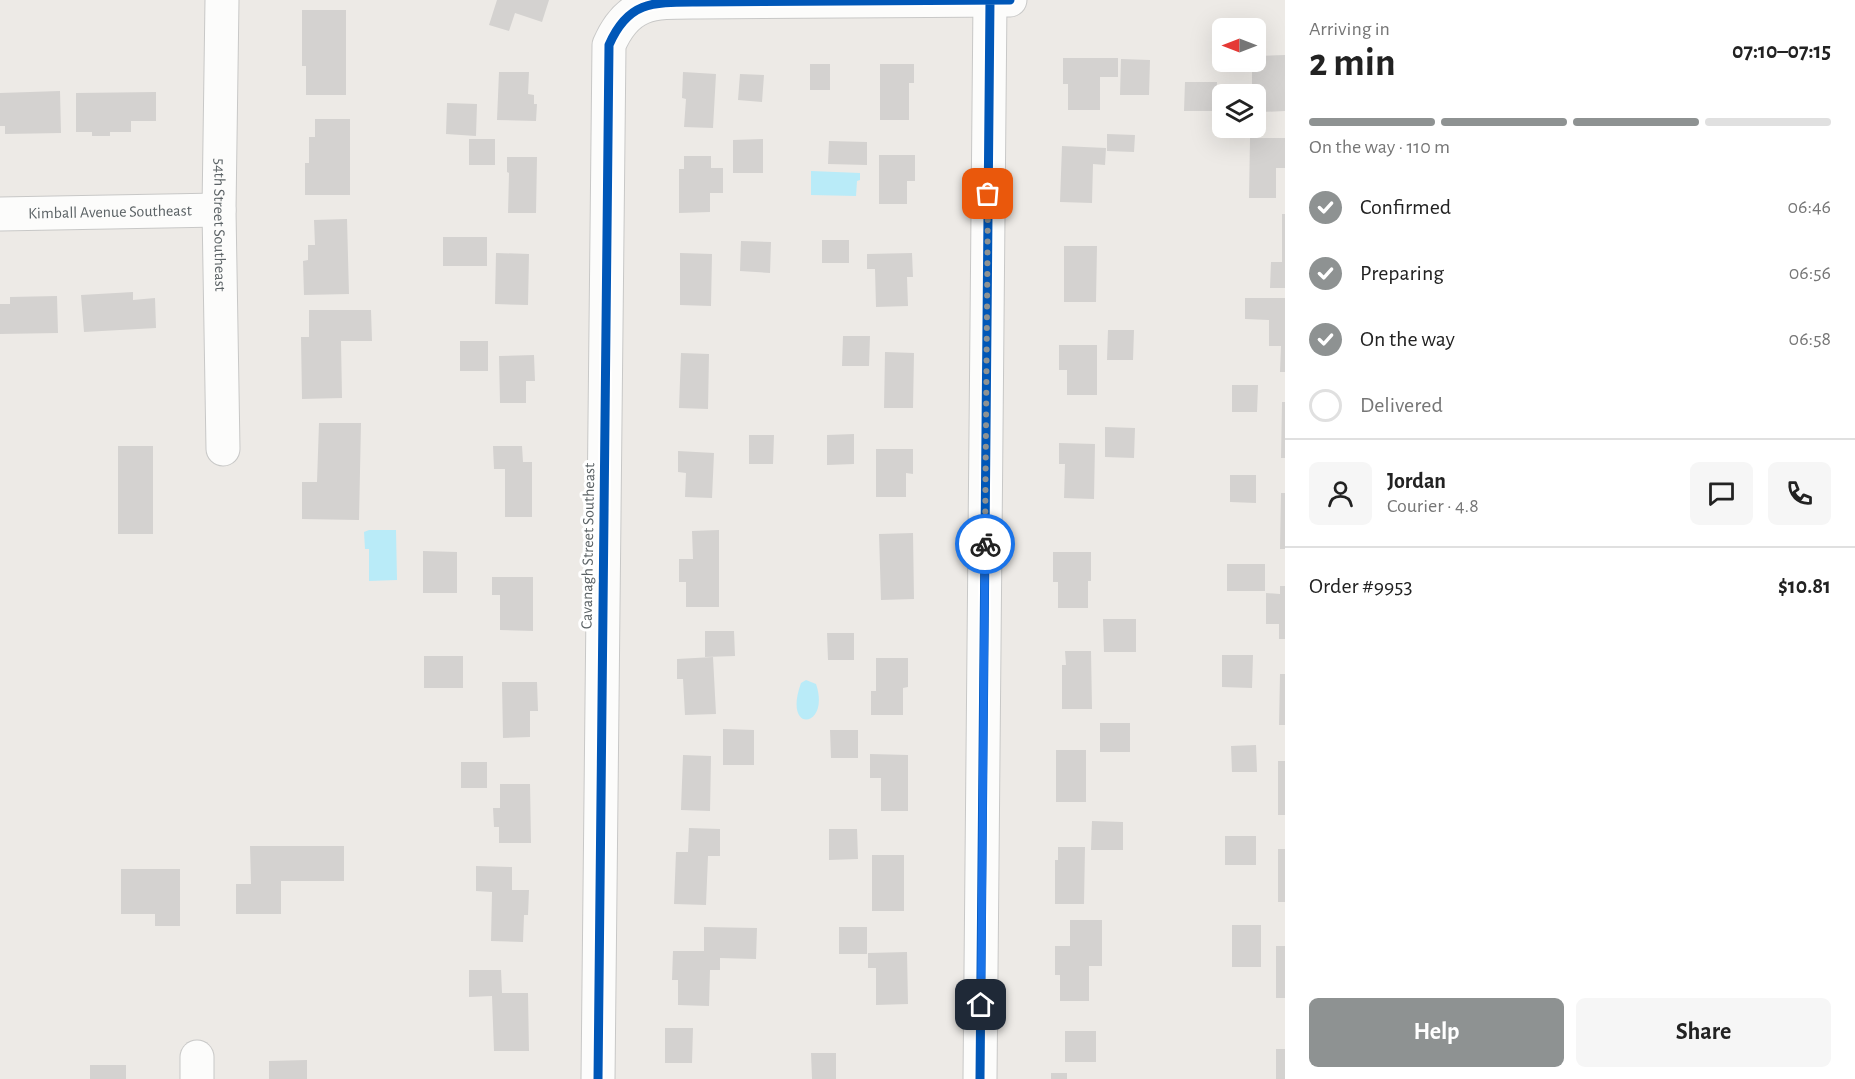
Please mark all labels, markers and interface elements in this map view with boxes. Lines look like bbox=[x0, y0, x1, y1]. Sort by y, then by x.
north arrow bbox=[1212, 18, 1266, 72]
map controls bbox=[1212, 18, 1266, 138]
text: Arriving in bbox=[1309, 19, 1390, 39]
text: 07:10–07:15 bbox=[1732, 40, 1831, 62]
text: 2 min bbox=[1309, 44, 1396, 83]
button: layers bbox=[1212, 84, 1266, 138]
text: On the way · 110 m bbox=[1309, 137, 1450, 157]
street label: 54th Street Southeast bbox=[211, 158, 228, 292]
pin bbox=[962, 168, 1013, 219]
icon: bag bbox=[971, 177, 1004, 210]
icon: check bbox=[1309, 191, 1342, 224]
text: Confirmed bbox=[1360, 196, 1451, 218]
text: 06:46 bbox=[1787, 197, 1831, 217]
street label: Kimball Avenue Southeast bbox=[28, 202, 192, 221]
icon: check bbox=[1309, 257, 1342, 290]
text: Preparing bbox=[1360, 262, 1444, 284]
text: 06:56 bbox=[1789, 263, 1831, 283]
icon: check bbox=[1309, 323, 1342, 356]
text: On the way bbox=[1360, 328, 1455, 350]
text: 06:58 bbox=[1789, 329, 1831, 349]
text: Delivered bbox=[1360, 394, 1443, 416]
button: person bbox=[1309, 462, 1372, 525]
button: chat bbox=[1690, 462, 1753, 525]
button: phone bbox=[1768, 462, 1831, 525]
street label: Cavanagh Street Southeast bbox=[579, 463, 597, 629]
text: Jordan bbox=[1387, 470, 1446, 492]
text: Courier · 4.8 bbox=[1387, 496, 1479, 516]
courier bbox=[955, 514, 1015, 574]
icon: bike bbox=[969, 528, 1002, 561]
text: Order #9953 bbox=[1309, 575, 1413, 597]
text: $10.81 bbox=[1778, 575, 1831, 597]
pin bbox=[955, 979, 1006, 1030]
icon: home bbox=[964, 988, 997, 1021]
button: Help bbox=[1309, 998, 1564, 1067]
button: Share bbox=[1576, 998, 1831, 1067]

